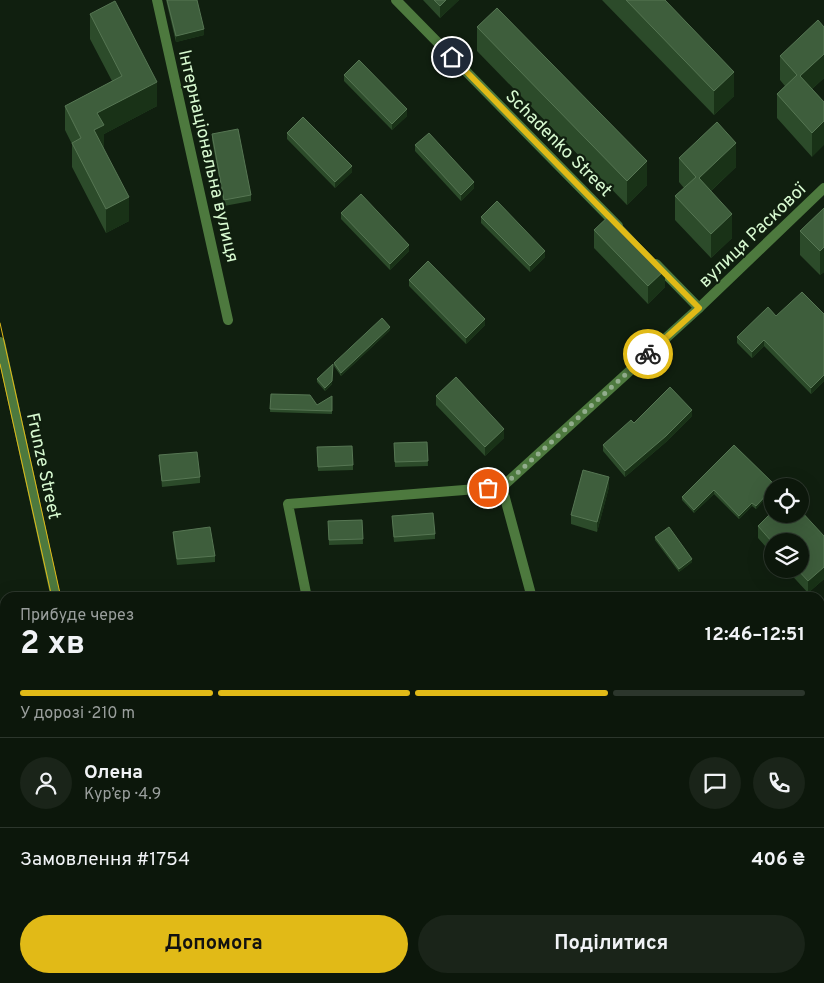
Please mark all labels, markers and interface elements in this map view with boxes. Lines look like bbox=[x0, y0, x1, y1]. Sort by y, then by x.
pin bbox=[431, 36, 473, 78]
icon: home bbox=[438, 43, 466, 71]
street label: Інтернаціональна вулиця bbox=[172, 48, 243, 265]
street label: Schadenko Street bbox=[499, 86, 616, 203]
street label: вулиця Раскової bbox=[694, 179, 812, 293]
courier bbox=[623, 329, 673, 379]
icon: bike bbox=[634, 340, 662, 368]
street label: Frunze Street bbox=[20, 411, 65, 522]
pin bbox=[467, 467, 509, 509]
icon: bag bbox=[474, 474, 502, 502]
map controls bbox=[764, 478, 809, 578]
button: locate bbox=[764, 478, 809, 523]
button: layers bbox=[764, 533, 809, 578]
text: Прибуде через bbox=[20, 606, 134, 626]
text: 12:46–12:51 bbox=[705, 623, 805, 647]
text: 2 хв bbox=[20, 625, 85, 665]
text: У дорозі · 210 m bbox=[20, 704, 135, 724]
button: person bbox=[20, 757, 72, 809]
button: chat bbox=[689, 757, 741, 809]
button: phone bbox=[753, 757, 805, 809]
text: Олена bbox=[84, 761, 143, 785]
text: Кур’єр · 4.9 bbox=[84, 785, 161, 805]
text: Замовлення #1754 bbox=[20, 848, 190, 872]
text: 406 ₴ bbox=[751, 848, 805, 872]
button: Допомога bbox=[20, 915, 408, 973]
button: Поділитися bbox=[418, 915, 805, 973]

